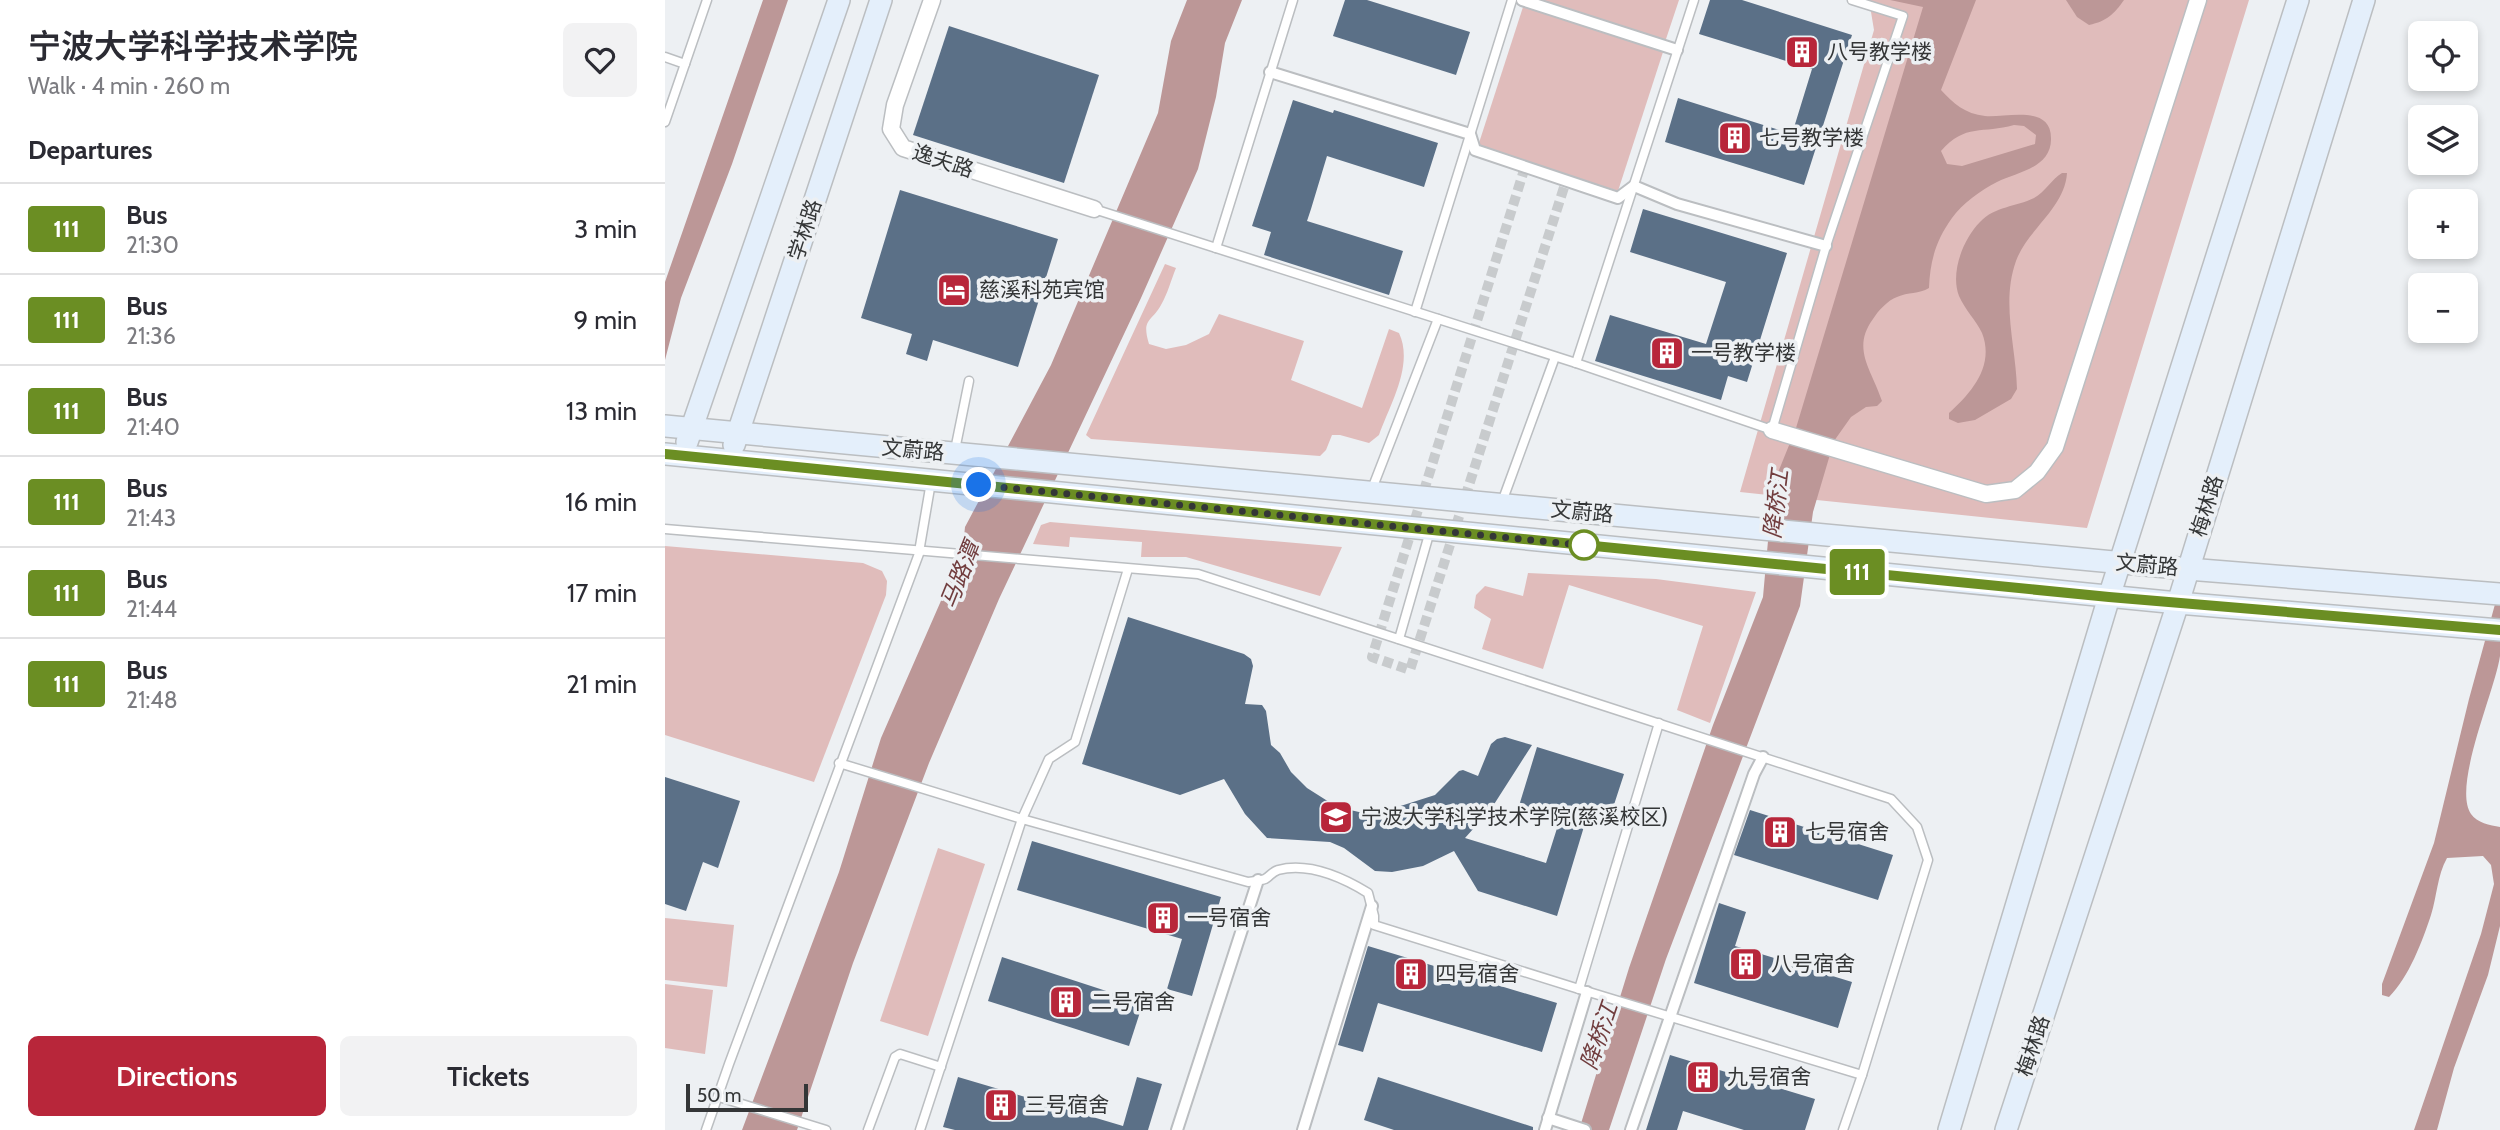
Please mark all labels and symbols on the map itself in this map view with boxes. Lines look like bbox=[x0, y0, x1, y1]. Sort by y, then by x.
building icon: 八号教学楼 bbox=[1783, 33, 1821, 71]
place label: 八号教学楼 bbox=[1827, 39, 1932, 64]
building icon: 七号教学楼 bbox=[1716, 119, 1754, 157]
place label: 七号教学楼 bbox=[1759, 125, 1864, 150]
street label: 逸夫路 bbox=[909, 139, 977, 182]
street label: 学林路 bbox=[783, 196, 826, 264]
hotel icon: 慈溪科苑宾馆 bbox=[935, 271, 973, 309]
place label: 慈溪科苑宾馆 bbox=[979, 277, 1105, 302]
building icon: 一号教学楼 bbox=[1648, 334, 1686, 372]
place label: 一号教学楼 bbox=[1691, 340, 1796, 365]
street label: 文蔚路 bbox=[881, 434, 946, 465]
water label: 降桥江 bbox=[1758, 465, 1794, 540]
your location bbox=[961, 467, 996, 502]
street label: 梅林路 bbox=[2185, 472, 2228, 540]
street label: 文蔚路 bbox=[1550, 496, 1615, 527]
unlabelled marker bbox=[1569, 530, 1599, 560]
water label: 马路潭 bbox=[934, 534, 987, 612]
line badge: 111 bbox=[1817, 549, 1897, 595]
street label: 文蔚路 bbox=[2115, 549, 2180, 580]
school or university icon: 宁波大学科学技术学院(慈溪校区) bbox=[1317, 798, 1355, 836]
place label: 宁波大学科学技术学院(慈溪校区) bbox=[1361, 804, 1668, 829]
building icon: 七号宿舍 bbox=[1761, 813, 1799, 851]
place label: 七号宿舍 bbox=[1805, 819, 1889, 844]
building icon: 一号宿舍 bbox=[1144, 899, 1182, 937]
place label: 一号宿舍 bbox=[1187, 905, 1271, 930]
building icon: 八号宿舍 bbox=[1727, 945, 1765, 983]
place label: 八号宿舍 bbox=[1771, 951, 1855, 976]
building icon: 四号宿舍 bbox=[1392, 955, 1430, 993]
place label: 四号宿舍 bbox=[1435, 961, 1519, 986]
building icon: 二号宿舍 bbox=[1047, 983, 1085, 1021]
place label: 二号宿舍 bbox=[1091, 989, 1175, 1014]
water label: 降桥江 bbox=[1575, 996, 1624, 1073]
street label: 梅林路 bbox=[2011, 1012, 2054, 1080]
building icon: 九号宿舍 bbox=[1684, 1058, 1722, 1096]
place label: 九号宿舍 bbox=[1727, 1064, 1811, 1089]
scale bar bbox=[686, 1081, 809, 1113]
building icon: 三号宿舍 bbox=[982, 1086, 1020, 1124]
place label: 三号宿舍 bbox=[1025, 1092, 1109, 1117]

